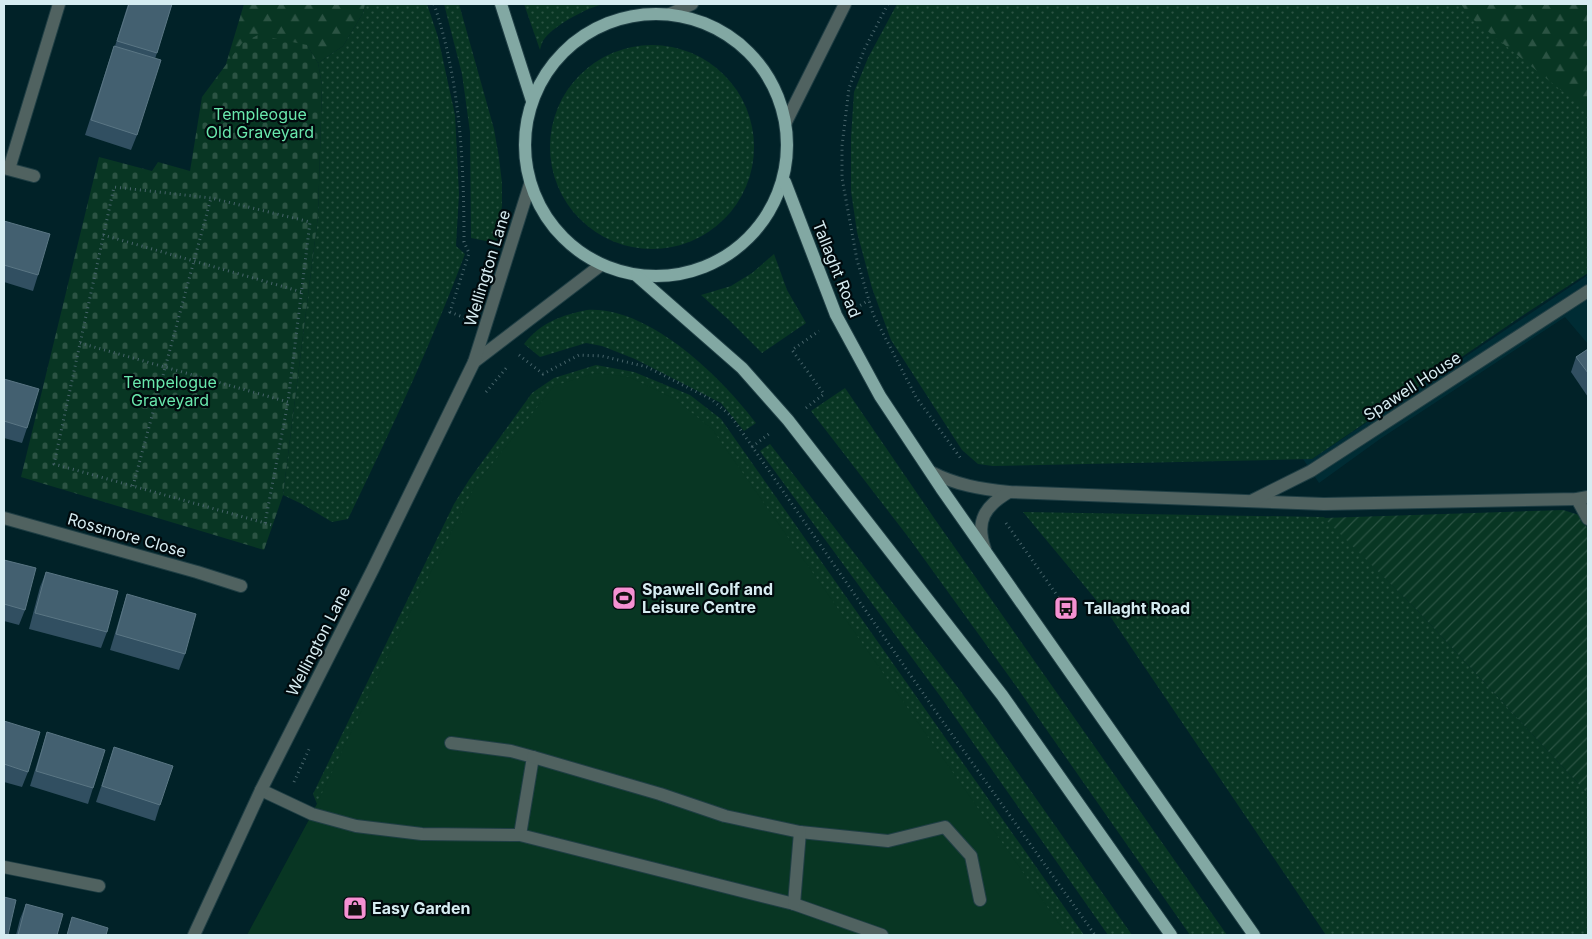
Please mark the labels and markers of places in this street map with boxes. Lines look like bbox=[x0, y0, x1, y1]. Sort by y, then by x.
place label: Spawell Golf and Leisure Centre bbox=[642, 579, 773, 617]
sports icon: Spawell Golf and Leisure Centre bbox=[611, 585, 637, 611]
bus stop icon: Tallaght Road bbox=[1053, 595, 1079, 621]
place label: Tallaght Road bbox=[1084, 598, 1190, 618]
shop icon: Easy Garden bbox=[342, 895, 368, 921]
place label: Easy Garden bbox=[372, 898, 470, 918]

